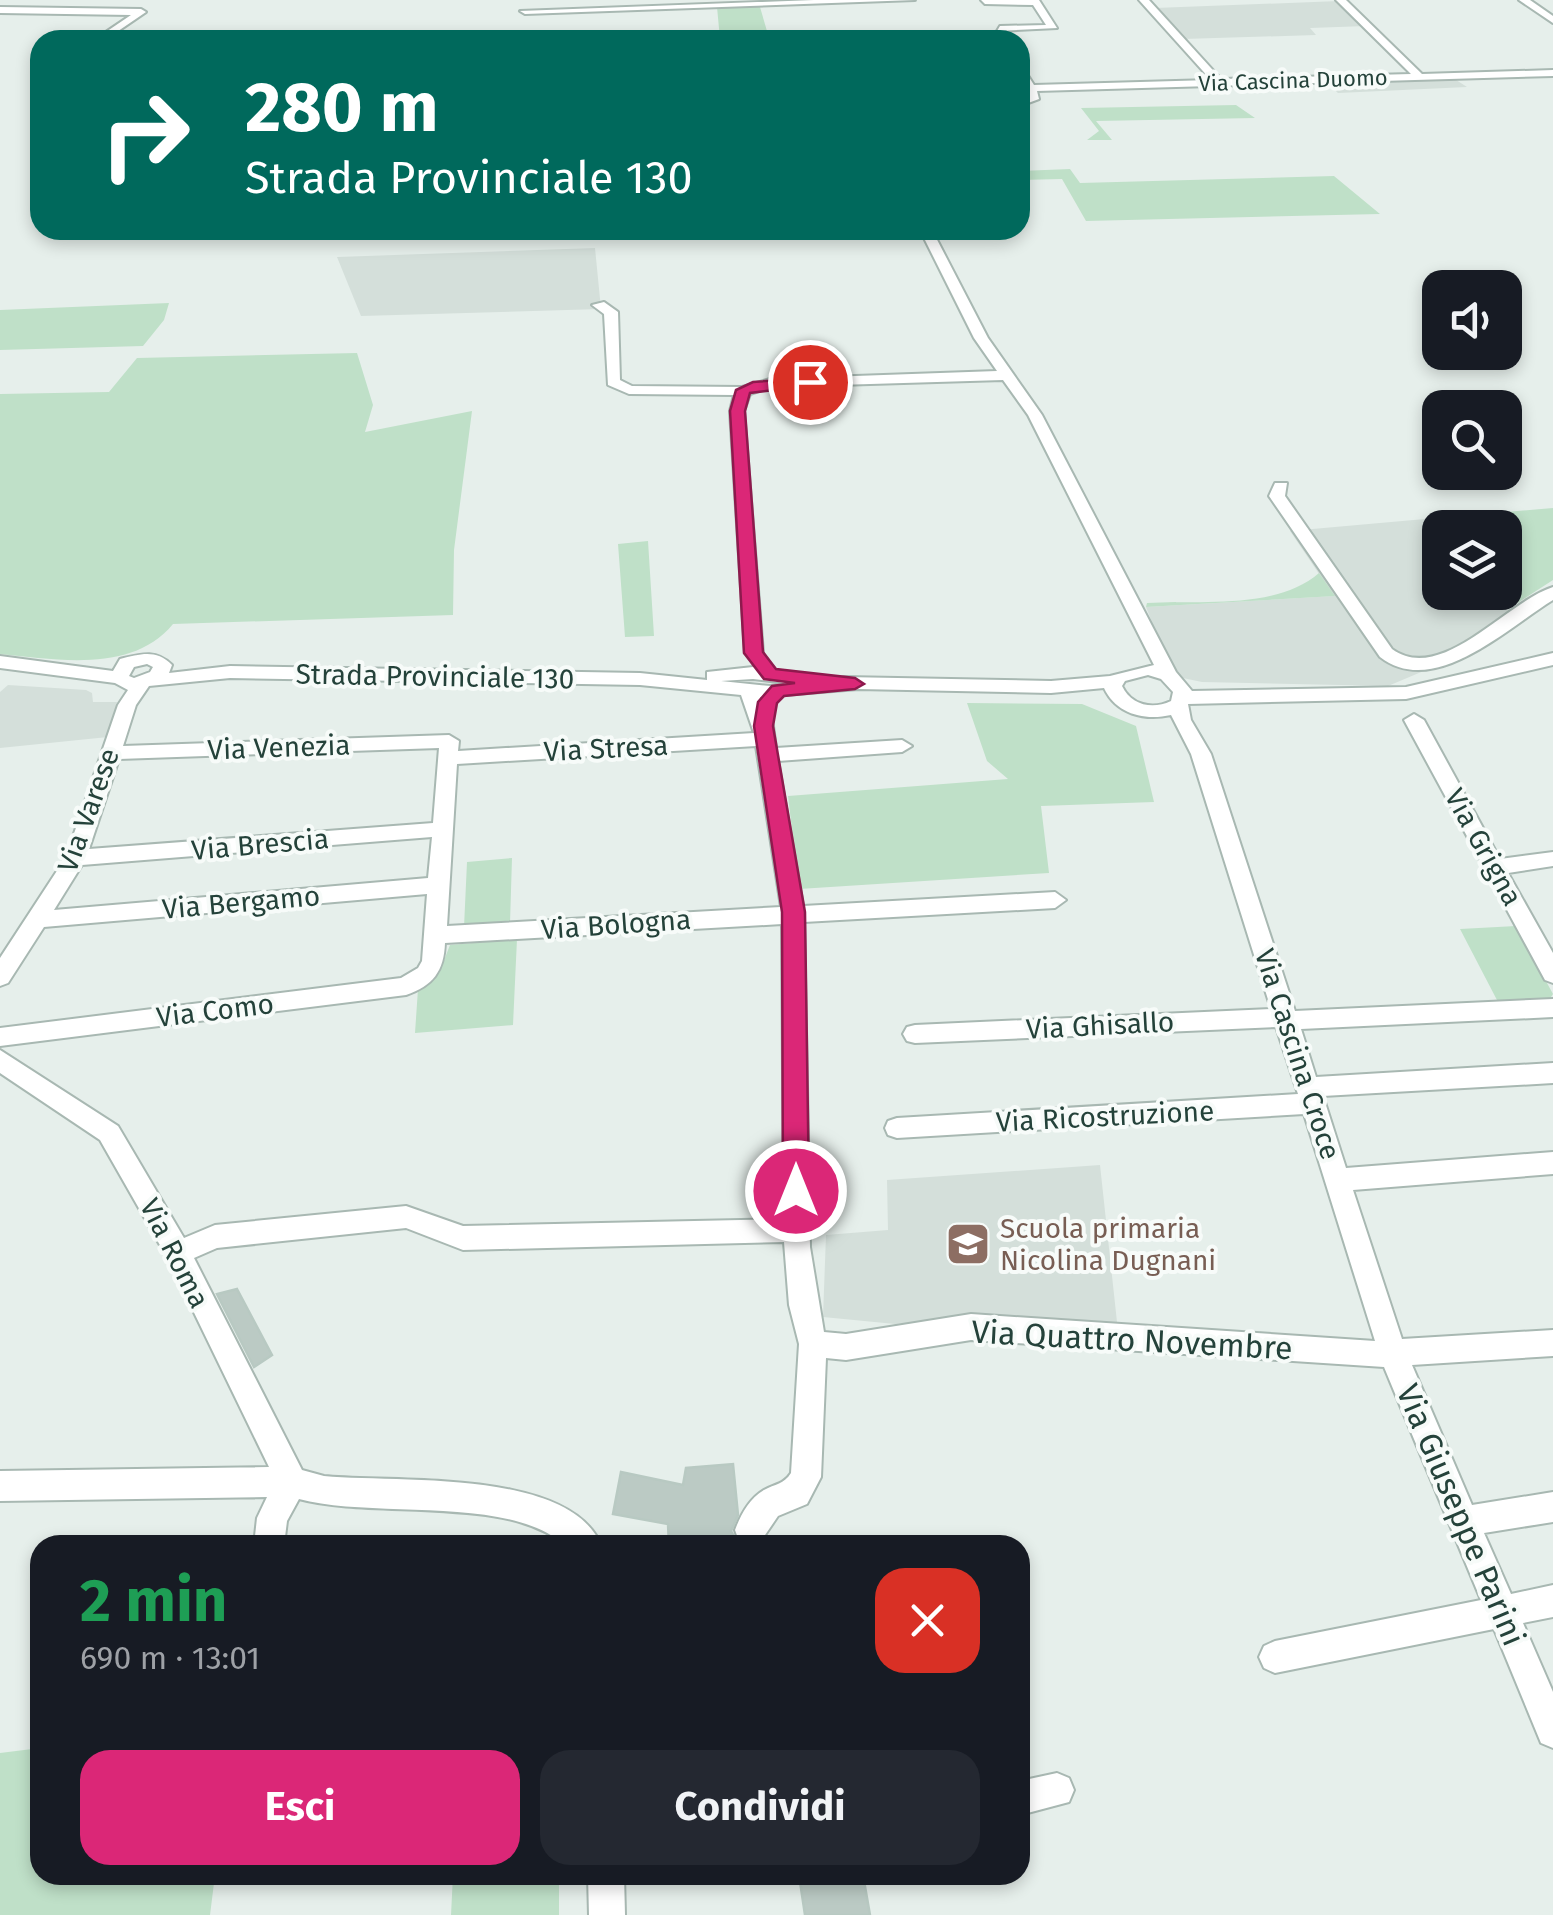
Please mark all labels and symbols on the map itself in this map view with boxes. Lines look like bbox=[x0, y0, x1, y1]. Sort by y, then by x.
street label: Via Cascina Duomo bbox=[1198, 64, 1388, 97]
pin bbox=[768, 340, 853, 425]
street label: Strada Provinciale 130 bbox=[295, 658, 575, 695]
street label: Via Venezia bbox=[207, 729, 351, 766]
street label: Via Stresa bbox=[543, 729, 669, 768]
street label: Via Varese bbox=[51, 744, 126, 877]
street label: Via Grigna bbox=[1438, 783, 1529, 912]
street label: Via Brescia bbox=[190, 822, 330, 867]
street label: Via Bergamo bbox=[161, 879, 321, 926]
street label: Via Bologna bbox=[540, 903, 692, 946]
street label: Via Cascina Croce bbox=[1248, 945, 1347, 1164]
street label: Via Como bbox=[155, 987, 276, 1034]
street label: Via Ghisallo bbox=[1025, 1005, 1175, 1046]
street label: Via Ricostruzione bbox=[995, 1094, 1215, 1139]
position arrow bbox=[744, 1139, 848, 1243]
street label: Via Roma bbox=[133, 1193, 216, 1313]
place label: Scuola primaria Nicolina Dugnani bbox=[1000, 1212, 1216, 1277]
school or university icon: Scuola primaria Nicolina Dugnani bbox=[945, 1221, 991, 1267]
street label: Via Quattro Novembre bbox=[971, 1313, 1293, 1367]
street label: Via Giuseppe Parini bbox=[1389, 1379, 1533, 1651]

